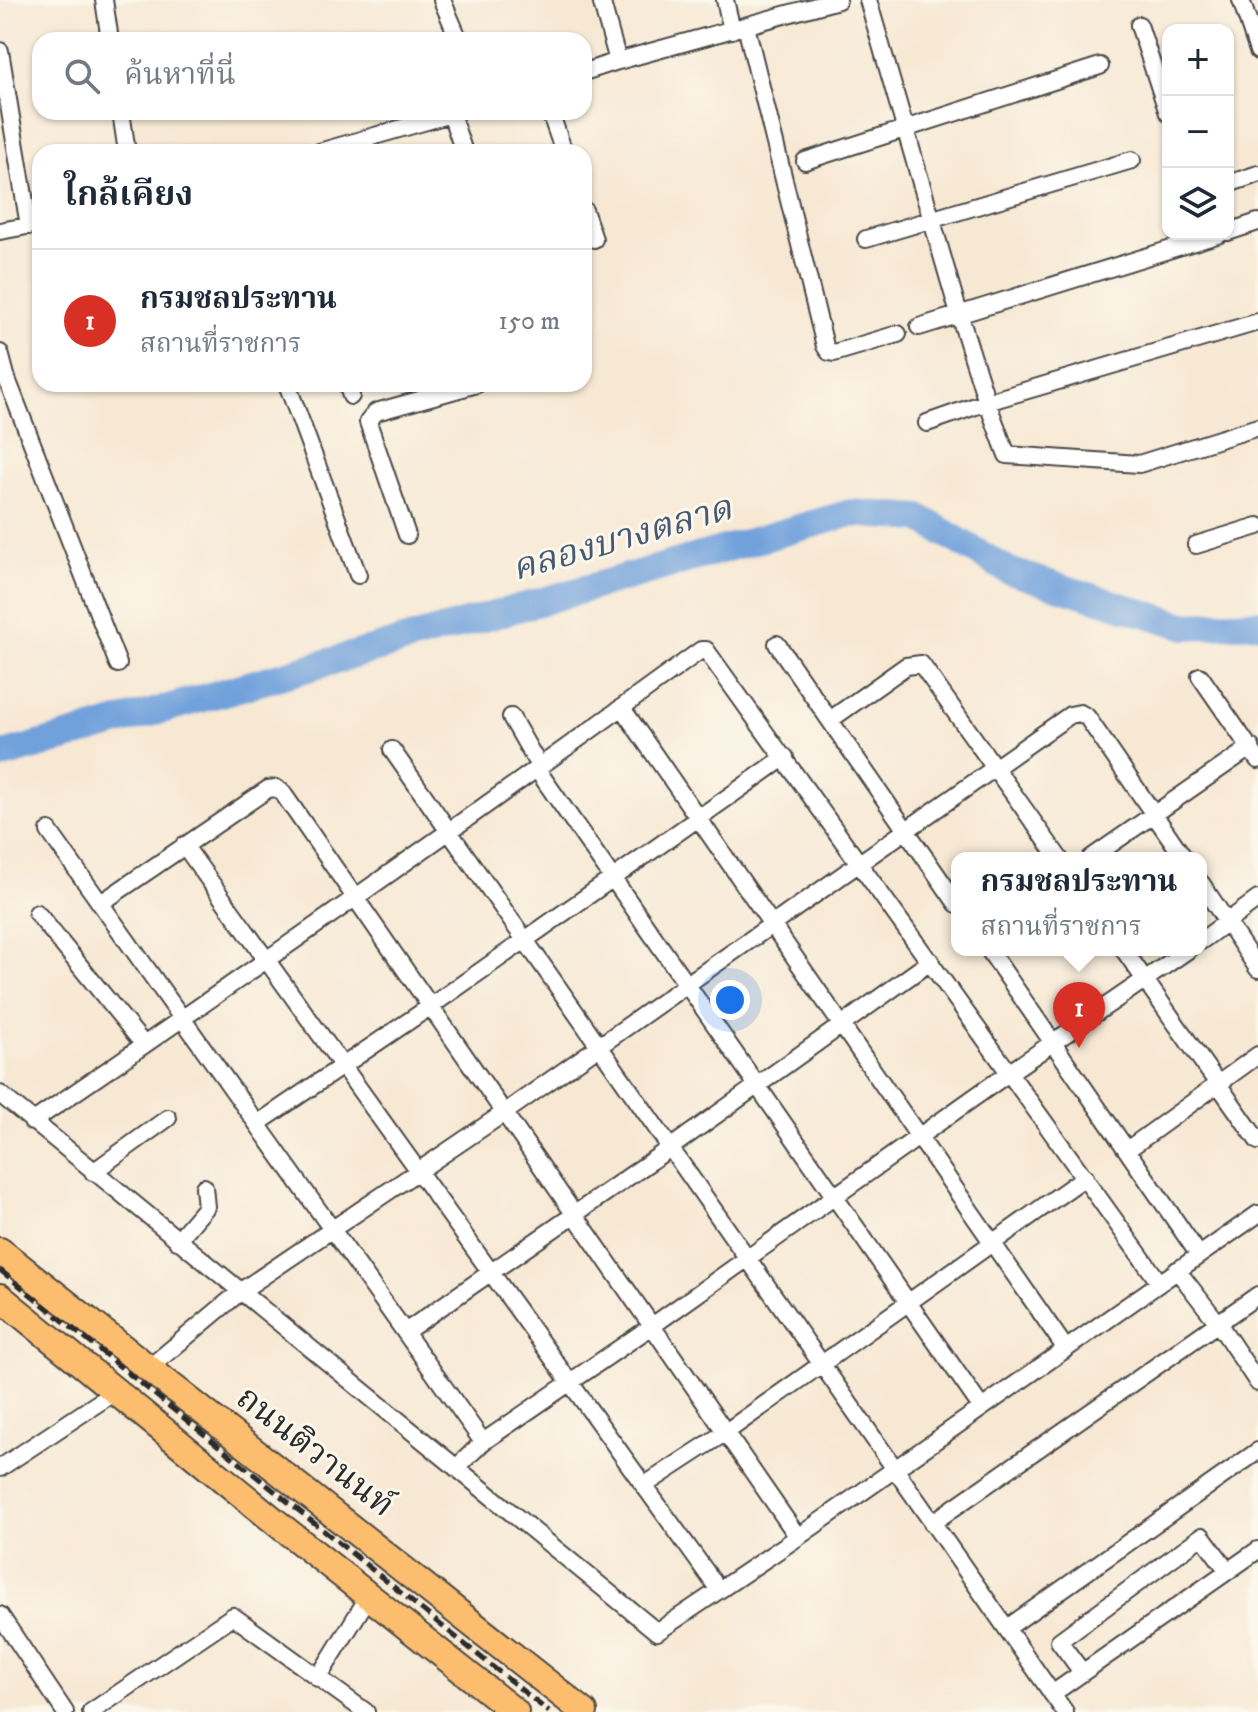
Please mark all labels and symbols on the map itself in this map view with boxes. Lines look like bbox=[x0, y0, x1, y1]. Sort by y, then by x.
water label: คลองบางตลาด bbox=[507, 486, 738, 592]
your location bbox=[710, 980, 750, 1020]
pin: 1 bbox=[1053, 982, 1105, 1048]
street label: ถนนติวานนท์ bbox=[228, 1377, 402, 1527]

